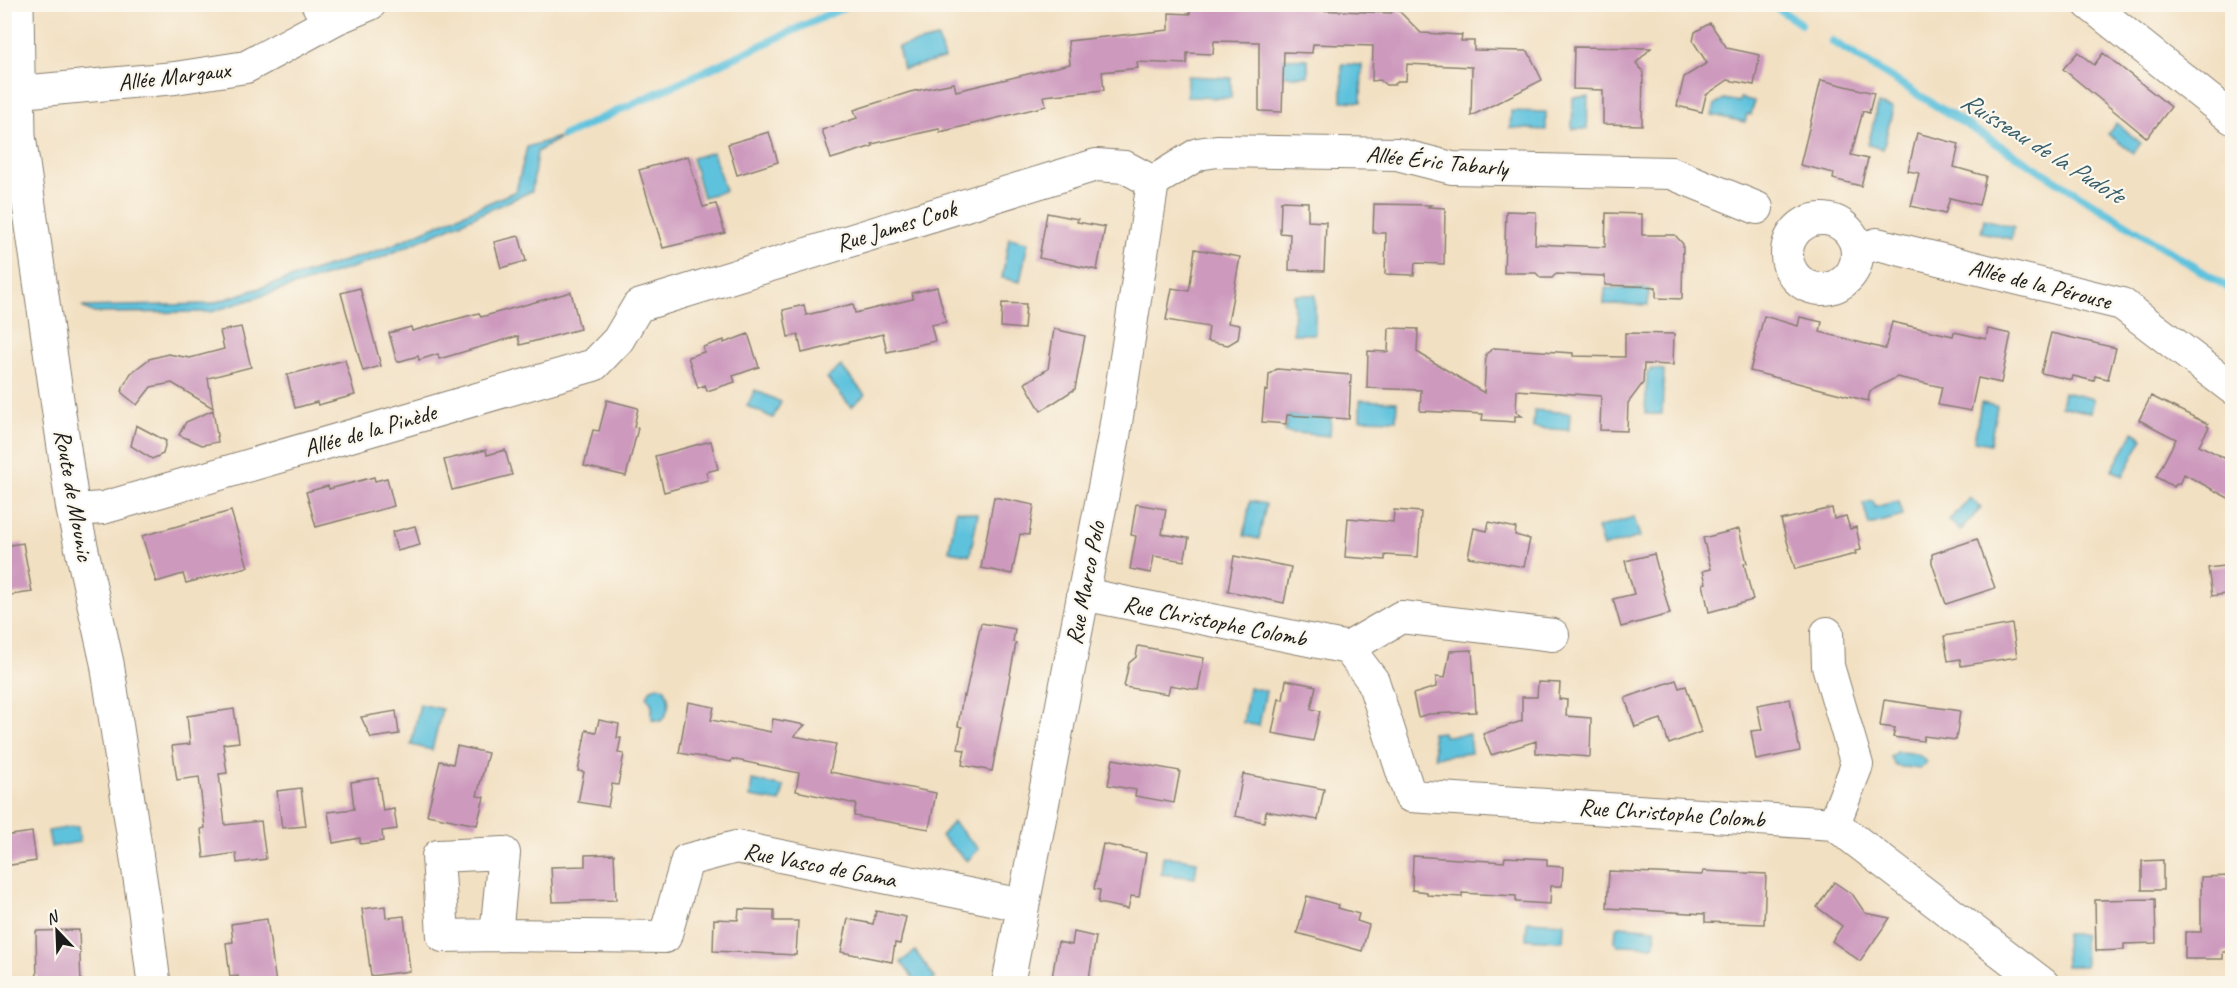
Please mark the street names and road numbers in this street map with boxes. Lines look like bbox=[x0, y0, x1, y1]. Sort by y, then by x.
street label: Allée Margaux bbox=[116, 54, 233, 98]
street label: Allée Éric Tabarly bbox=[1365, 139, 1511, 184]
street label: Rue James Cook bbox=[832, 193, 962, 259]
street label: Allée de la Pérouse bbox=[1966, 252, 2116, 317]
street label: Allée de la Pinède bbox=[300, 396, 442, 463]
street label: Route de Mounic bbox=[48, 427, 101, 565]
street label: Rue Marco Polo bbox=[1058, 517, 1112, 647]
street label: Rue Christophe Colomb bbox=[1121, 589, 1311, 654]
street label: Rue Christophe Colomb bbox=[1578, 792, 1767, 835]
street label: Rue Vasco de Gama bbox=[741, 836, 900, 895]

